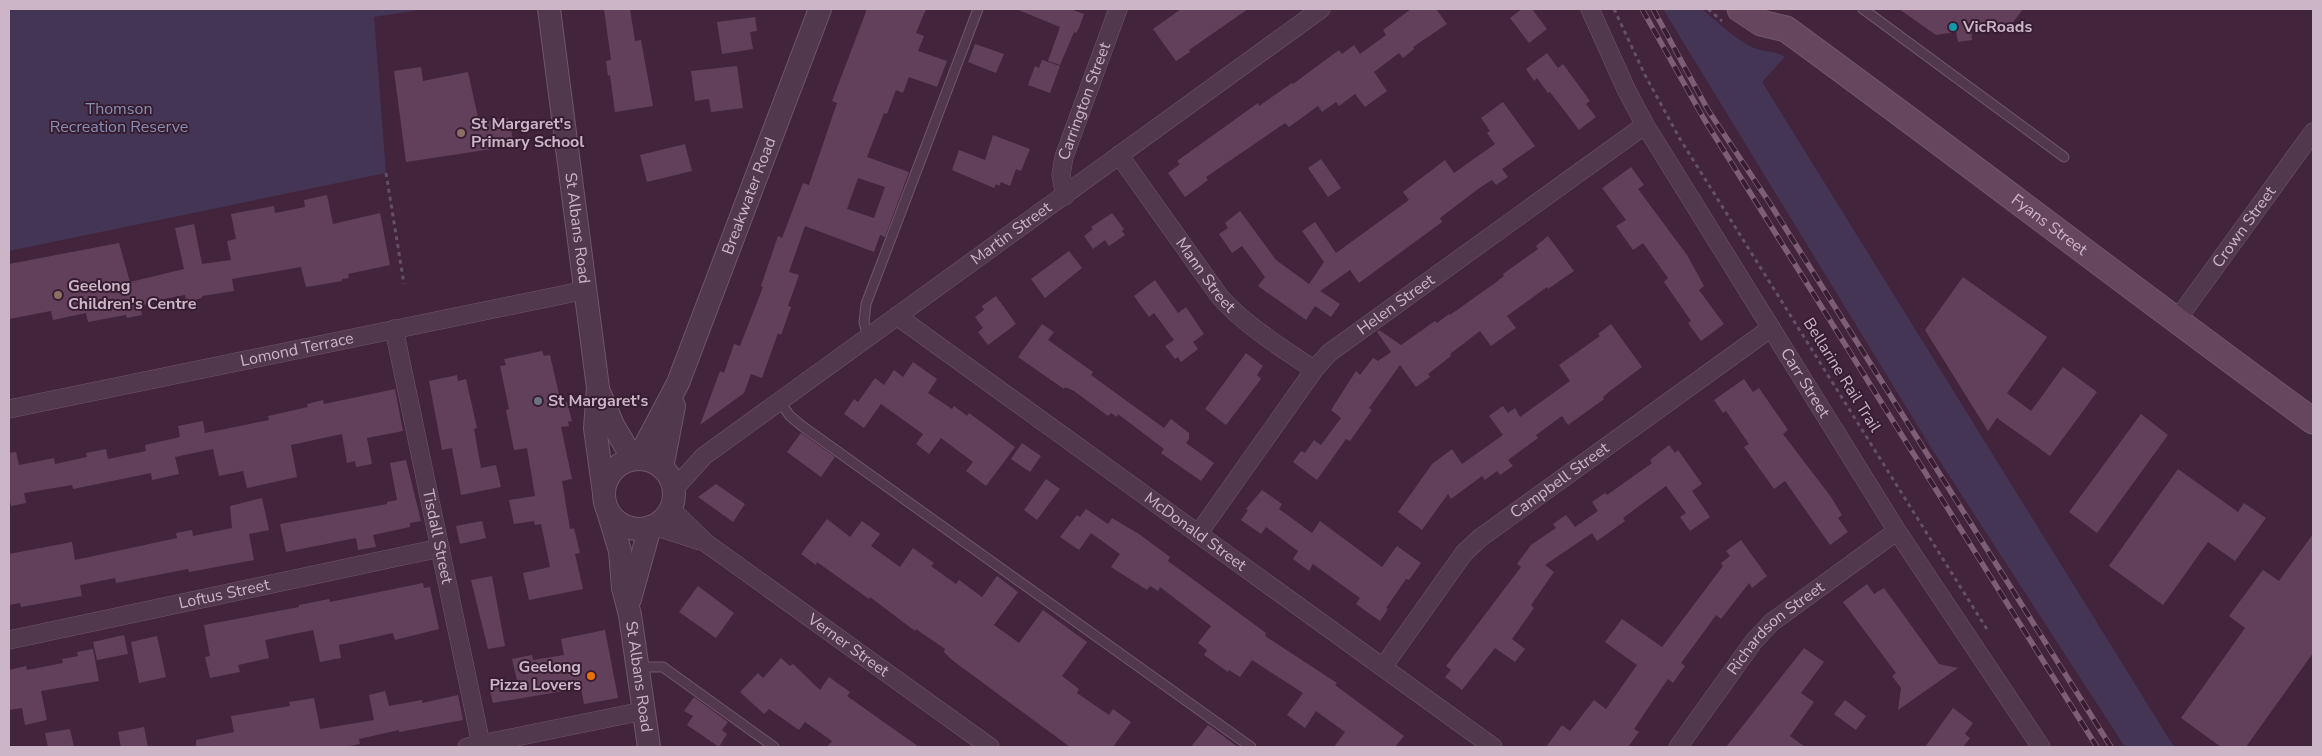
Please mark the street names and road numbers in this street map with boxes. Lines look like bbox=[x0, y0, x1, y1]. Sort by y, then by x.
street label: Carrington Street bbox=[1053, 39, 1116, 163]
street label: Breakwater Road bbox=[717, 134, 781, 258]
street label: St Albans Road bbox=[559, 171, 595, 285]
street label: Crown Street bbox=[2207, 182, 2281, 272]
street label: Fyans Street bbox=[2007, 189, 2092, 261]
street label: Martin Street bbox=[966, 197, 1056, 270]
street label: Mann Street bbox=[1170, 233, 1240, 318]
street label: Helen Street bbox=[1353, 269, 1439, 340]
street label: Bellarine Rail Trail bbox=[1798, 314, 1886, 437]
street label: Lomond Terrace bbox=[238, 327, 356, 372]
street label: Carr Street bbox=[1775, 344, 1835, 422]
street label: Campbell Street bbox=[1506, 437, 1614, 524]
street label: Tisdall Street bbox=[417, 487, 458, 586]
street label: McDonald Street bbox=[1140, 487, 1251, 576]
street label: Loftus Street bbox=[177, 574, 272, 614]
street label: Richardson Street bbox=[1722, 576, 1829, 679]
street label: Verner Street bbox=[802, 608, 894, 682]
street label: St Albans Road bbox=[620, 620, 658, 734]

